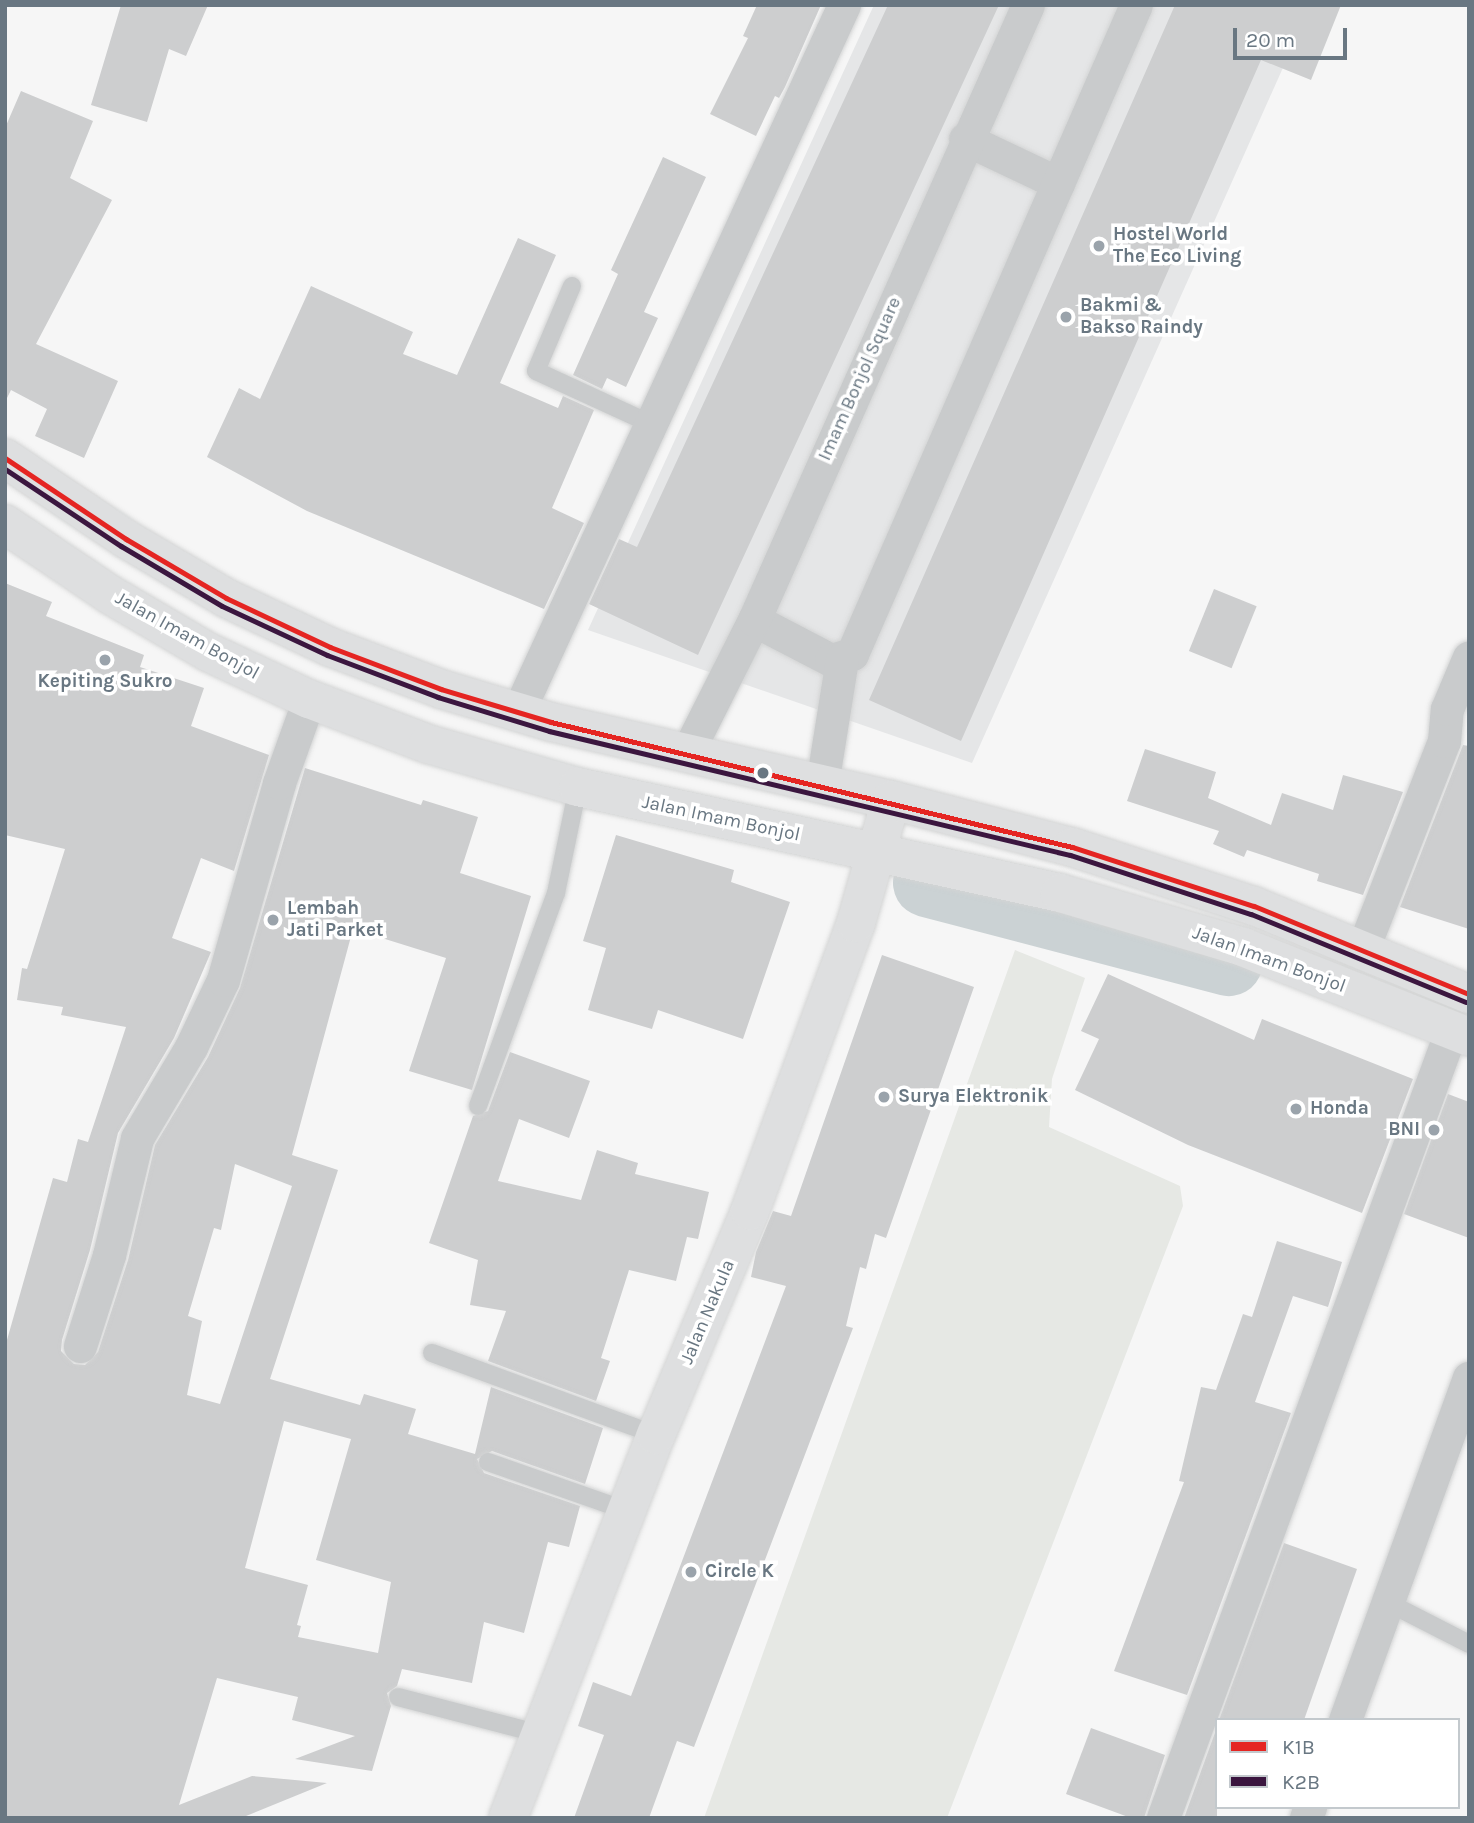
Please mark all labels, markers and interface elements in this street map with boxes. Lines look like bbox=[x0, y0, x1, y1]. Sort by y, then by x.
scale bar bbox=[1236, 14, 1350, 58]
text: 20 m bbox=[1246, 28, 1295, 52]
place label: Hostel World The Eco Living bbox=[1113, 224, 1241, 268]
marker: Hostel World The Eco Living bbox=[1091, 238, 1107, 254]
street label: Imam Bonjol Square bbox=[814, 294, 906, 464]
place label: Bakmi & Bakso Raindy bbox=[1080, 295, 1203, 339]
marker: Bakmi & Bakso Raindy bbox=[1058, 309, 1074, 325]
street label: Jalan Imam Bonjol bbox=[111, 587, 263, 685]
marker: Kepiting Sukro bbox=[97, 652, 113, 668]
place label: Kepiting Sukro bbox=[37, 671, 173, 693]
unlabelled marker bbox=[756, 766, 770, 780]
street label: Jalan Imam Bonjol bbox=[640, 791, 802, 847]
place label: Lembah Jati Parket bbox=[287, 898, 383, 942]
marker: Lembah Jati Parket bbox=[265, 912, 281, 928]
street label: Jalan Imam Bonjol bbox=[1189, 922, 1349, 998]
place label: Surya Elektronik bbox=[898, 1086, 1048, 1108]
marker: Surya Elektronik bbox=[876, 1089, 892, 1105]
place label: Honda bbox=[1310, 1098, 1369, 1120]
marker: Honda bbox=[1288, 1101, 1304, 1117]
place label: BNI bbox=[1388, 1119, 1420, 1141]
marker: BNI bbox=[1426, 1122, 1442, 1138]
street label: Jalan Nakula bbox=[676, 1256, 740, 1368]
place label: Circle K bbox=[705, 1561, 774, 1583]
marker: Circle K bbox=[683, 1564, 699, 1580]
legend bbox=[1215, 1718, 1460, 1809]
text: K1B bbox=[1282, 1735, 1315, 1759]
text: K2B bbox=[1282, 1770, 1320, 1794]

